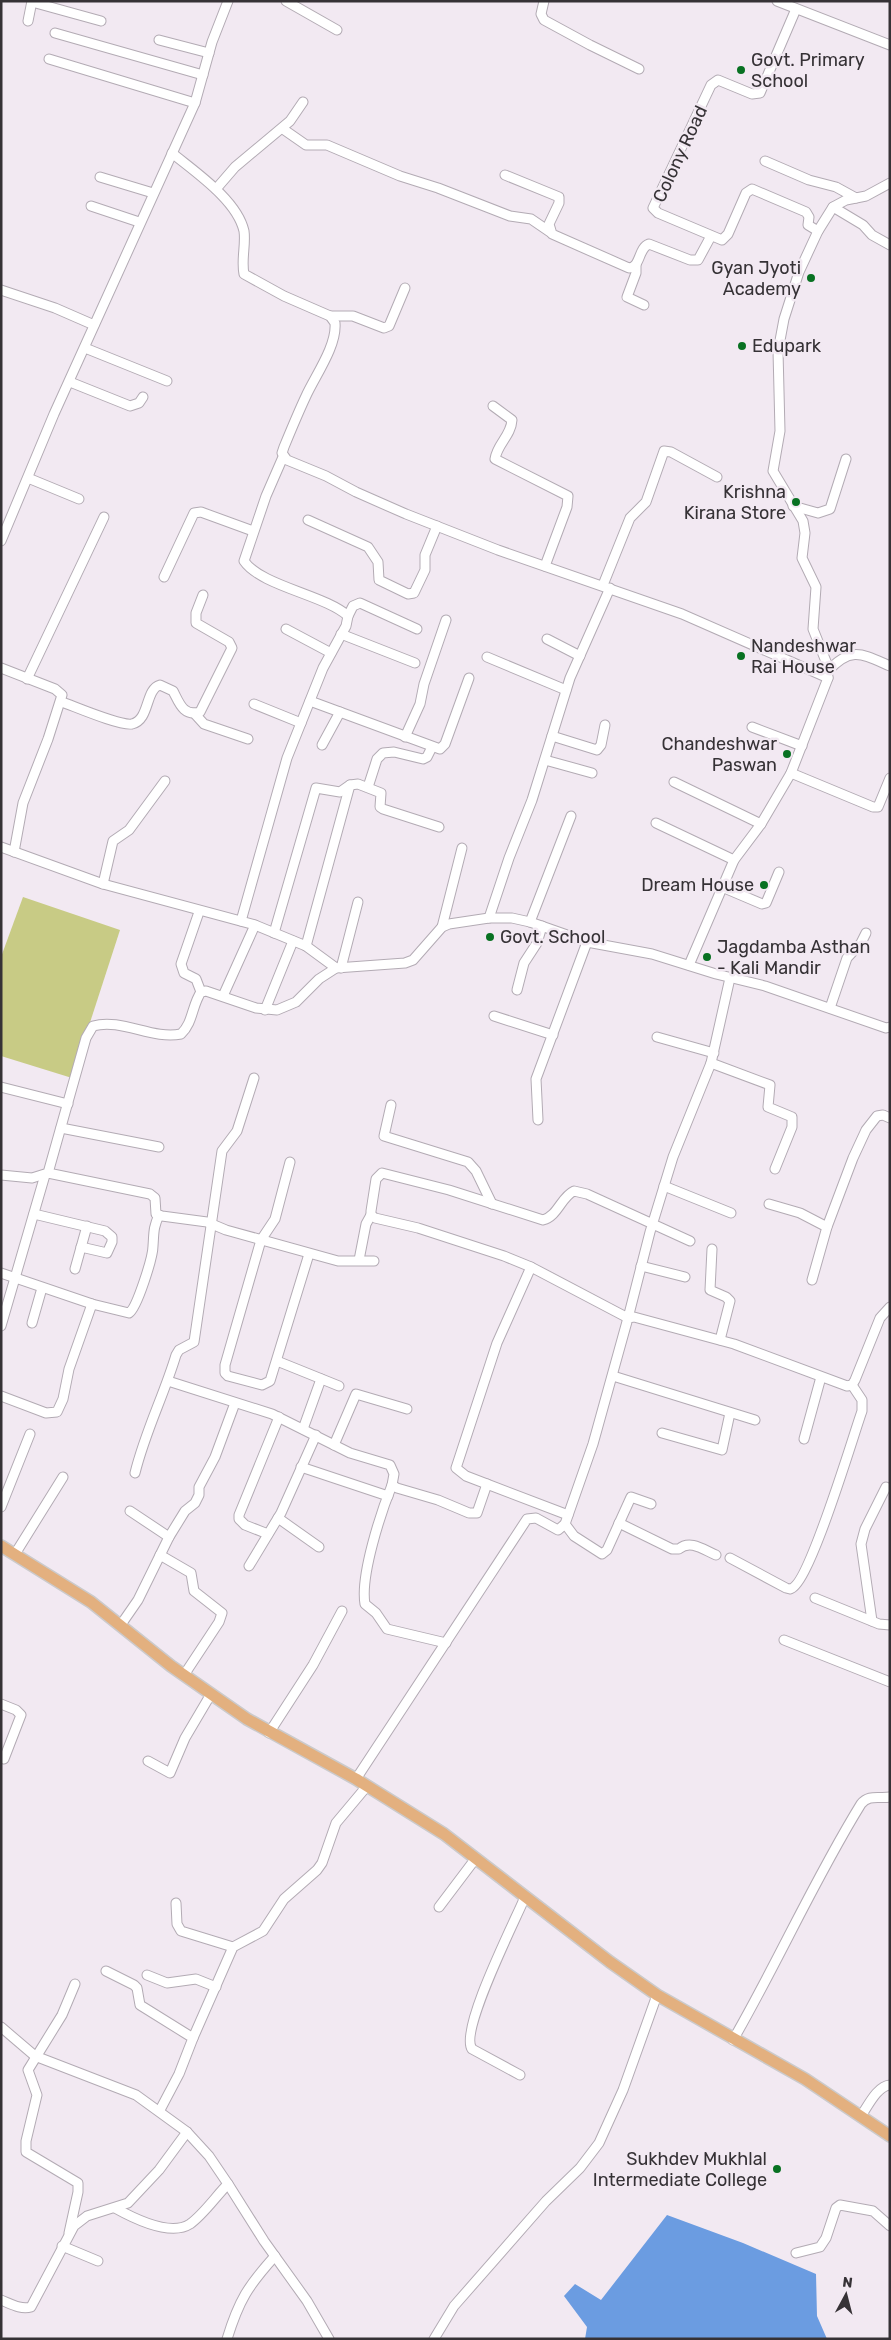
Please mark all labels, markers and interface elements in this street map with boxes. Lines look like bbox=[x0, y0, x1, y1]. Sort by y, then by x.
place label: Govt. Primary School bbox=[751, 49, 865, 92]
marker: Govt. Primary School bbox=[735, 64, 747, 76]
street label: Colony Road bbox=[648, 102, 712, 206]
place label: Gyan Jyoti Academy bbox=[711, 257, 801, 300]
marker: Gyan Jyoti Academy bbox=[805, 272, 817, 284]
place label: Edupark bbox=[752, 335, 822, 357]
marker: Edupark bbox=[736, 340, 748, 352]
place label: Krishna Kirana Store bbox=[684, 481, 786, 524]
marker: Krishna Kirana Store bbox=[790, 496, 802, 508]
place label: Nandeshwar Rai House bbox=[751, 635, 856, 678]
marker: Nandeshwar Rai House bbox=[735, 650, 747, 662]
place label: Chandeshwar Paswan bbox=[661, 733, 777, 776]
marker: Chandeshwar Paswan bbox=[781, 748, 793, 760]
place label: Dream House bbox=[641, 874, 754, 896]
marker: Dream House bbox=[758, 879, 770, 891]
place label: Govt. School bbox=[500, 926, 605, 948]
marker: Govt. School bbox=[484, 931, 496, 943]
place label: Jagdamba Asthan - Kali Mandir bbox=[717, 936, 870, 979]
marker: Jagdamba Asthan - Kali Mandir bbox=[701, 951, 713, 963]
place label: Sukhdev Mukhlal Intermediate College bbox=[593, 2148, 767, 2191]
marker: Sukhdev Mukhlal Intermediate College bbox=[771, 2163, 783, 2175]
north arrow bbox=[821, 2270, 871, 2320]
text: N bbox=[841, 2274, 854, 2292]

